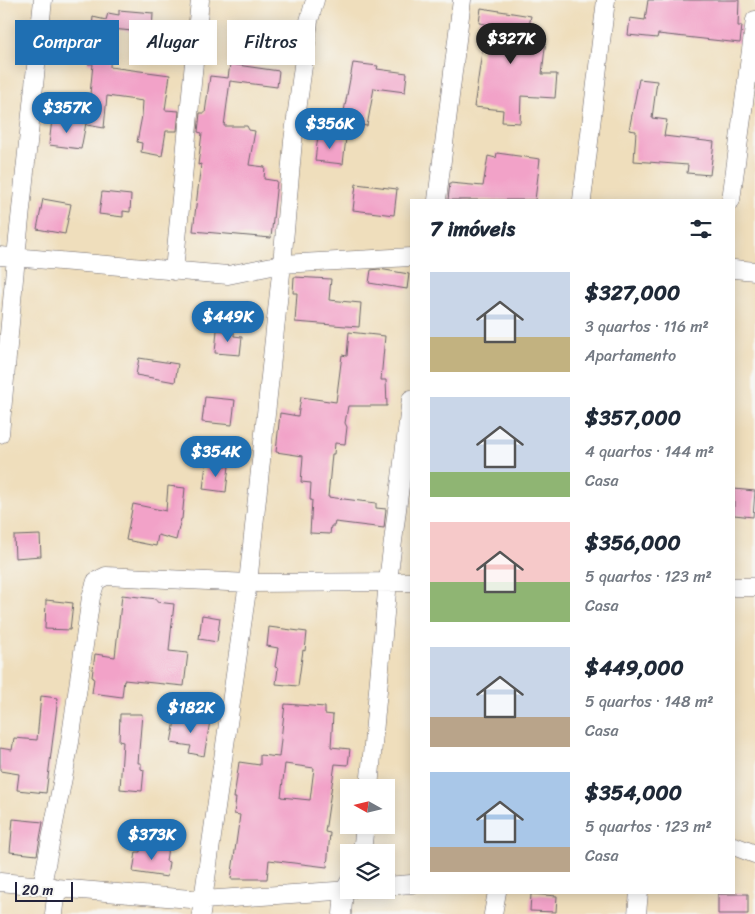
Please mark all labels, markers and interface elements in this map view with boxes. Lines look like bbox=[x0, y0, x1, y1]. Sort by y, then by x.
chip: Comprar bbox=[15, 20, 119, 65]
chip: Alugar bbox=[129, 20, 217, 65]
chip: Filtros bbox=[227, 20, 315, 65]
pin: $327K bbox=[476, 22, 546, 65]
text: $327K bbox=[487, 24, 535, 53]
pin: $357K bbox=[32, 92, 102, 134]
text: $357K bbox=[43, 93, 91, 122]
pin: $356K bbox=[295, 108, 365, 150]
text: $356K bbox=[306, 109, 354, 138]
text: 7 imóveis bbox=[430, 210, 515, 248]
icon: filters bbox=[687, 215, 715, 243]
text: $327,000 bbox=[585, 274, 680, 312]
icon: home bbox=[470, 292, 530, 352]
pin: $449K bbox=[193, 300, 263, 343]
text: $449K bbox=[203, 302, 253, 331]
text: 3 quartos · 116 m² bbox=[585, 312, 709, 341]
text: Apartamento bbox=[585, 341, 676, 370]
text: $357,000 bbox=[585, 399, 681, 437]
icon: home bbox=[470, 417, 530, 477]
pin: $354K bbox=[181, 436, 251, 478]
text: $354K bbox=[191, 437, 241, 466]
text: 4 quartos · 144 m² bbox=[585, 437, 714, 466]
text: Casa bbox=[585, 466, 618, 495]
text: $356,000 bbox=[585, 524, 681, 562]
icon: home bbox=[470, 542, 530, 602]
text: 5 quartos · 123 m² bbox=[585, 562, 712, 591]
text: Casa bbox=[585, 591, 618, 620]
text: $449,000 bbox=[585, 649, 684, 687]
icon: home bbox=[470, 667, 530, 727]
text: 5 quartos · 148 m² bbox=[585, 687, 713, 716]
pin: $182K bbox=[156, 692, 226, 734]
text: $182K bbox=[168, 693, 214, 722]
text: Casa bbox=[585, 716, 618, 745]
text: $354,000 bbox=[585, 774, 682, 812]
north arrow bbox=[340, 779, 395, 834]
map controls bbox=[340, 779, 395, 899]
icon: home bbox=[470, 792, 530, 852]
text: 5 quartos · 123 m² bbox=[585, 812, 712, 841]
pin: $373K bbox=[117, 818, 187, 861]
text: $373K bbox=[128, 820, 176, 849]
text: Casa bbox=[585, 841, 618, 870]
button: layers bbox=[340, 844, 395, 899]
text: 20 m bbox=[22, 878, 53, 903]
scale bar bbox=[15, 879, 72, 902]

